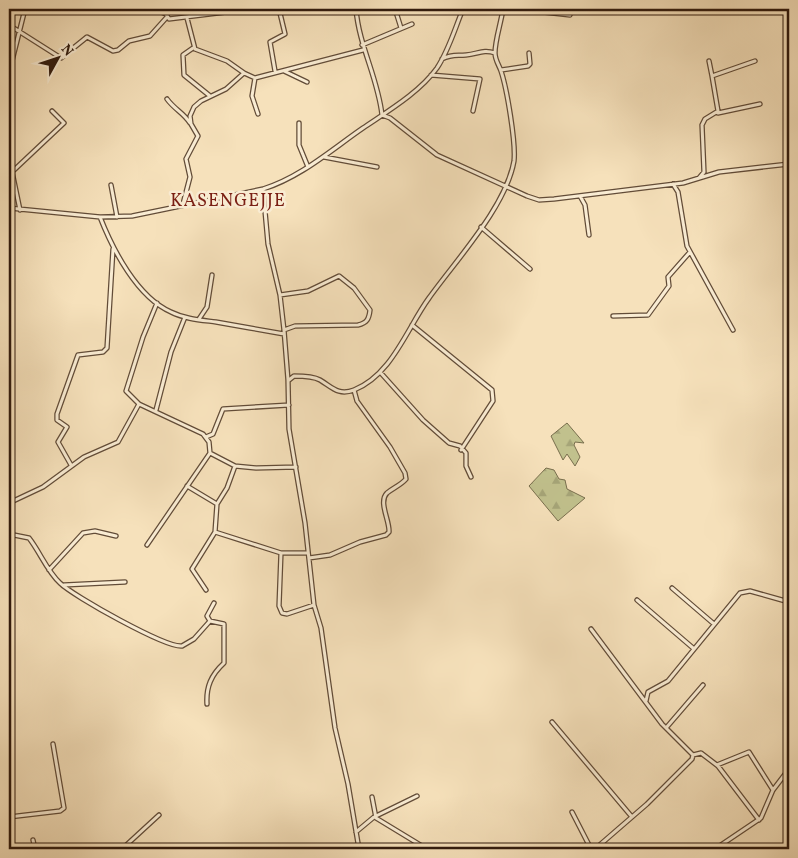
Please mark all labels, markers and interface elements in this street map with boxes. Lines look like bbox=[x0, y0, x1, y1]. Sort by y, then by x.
north arrow bbox=[32, 32, 82, 82]
text: N bbox=[56, 41, 77, 61]
district label: KASENGEJJE bbox=[170, 189, 286, 214]

